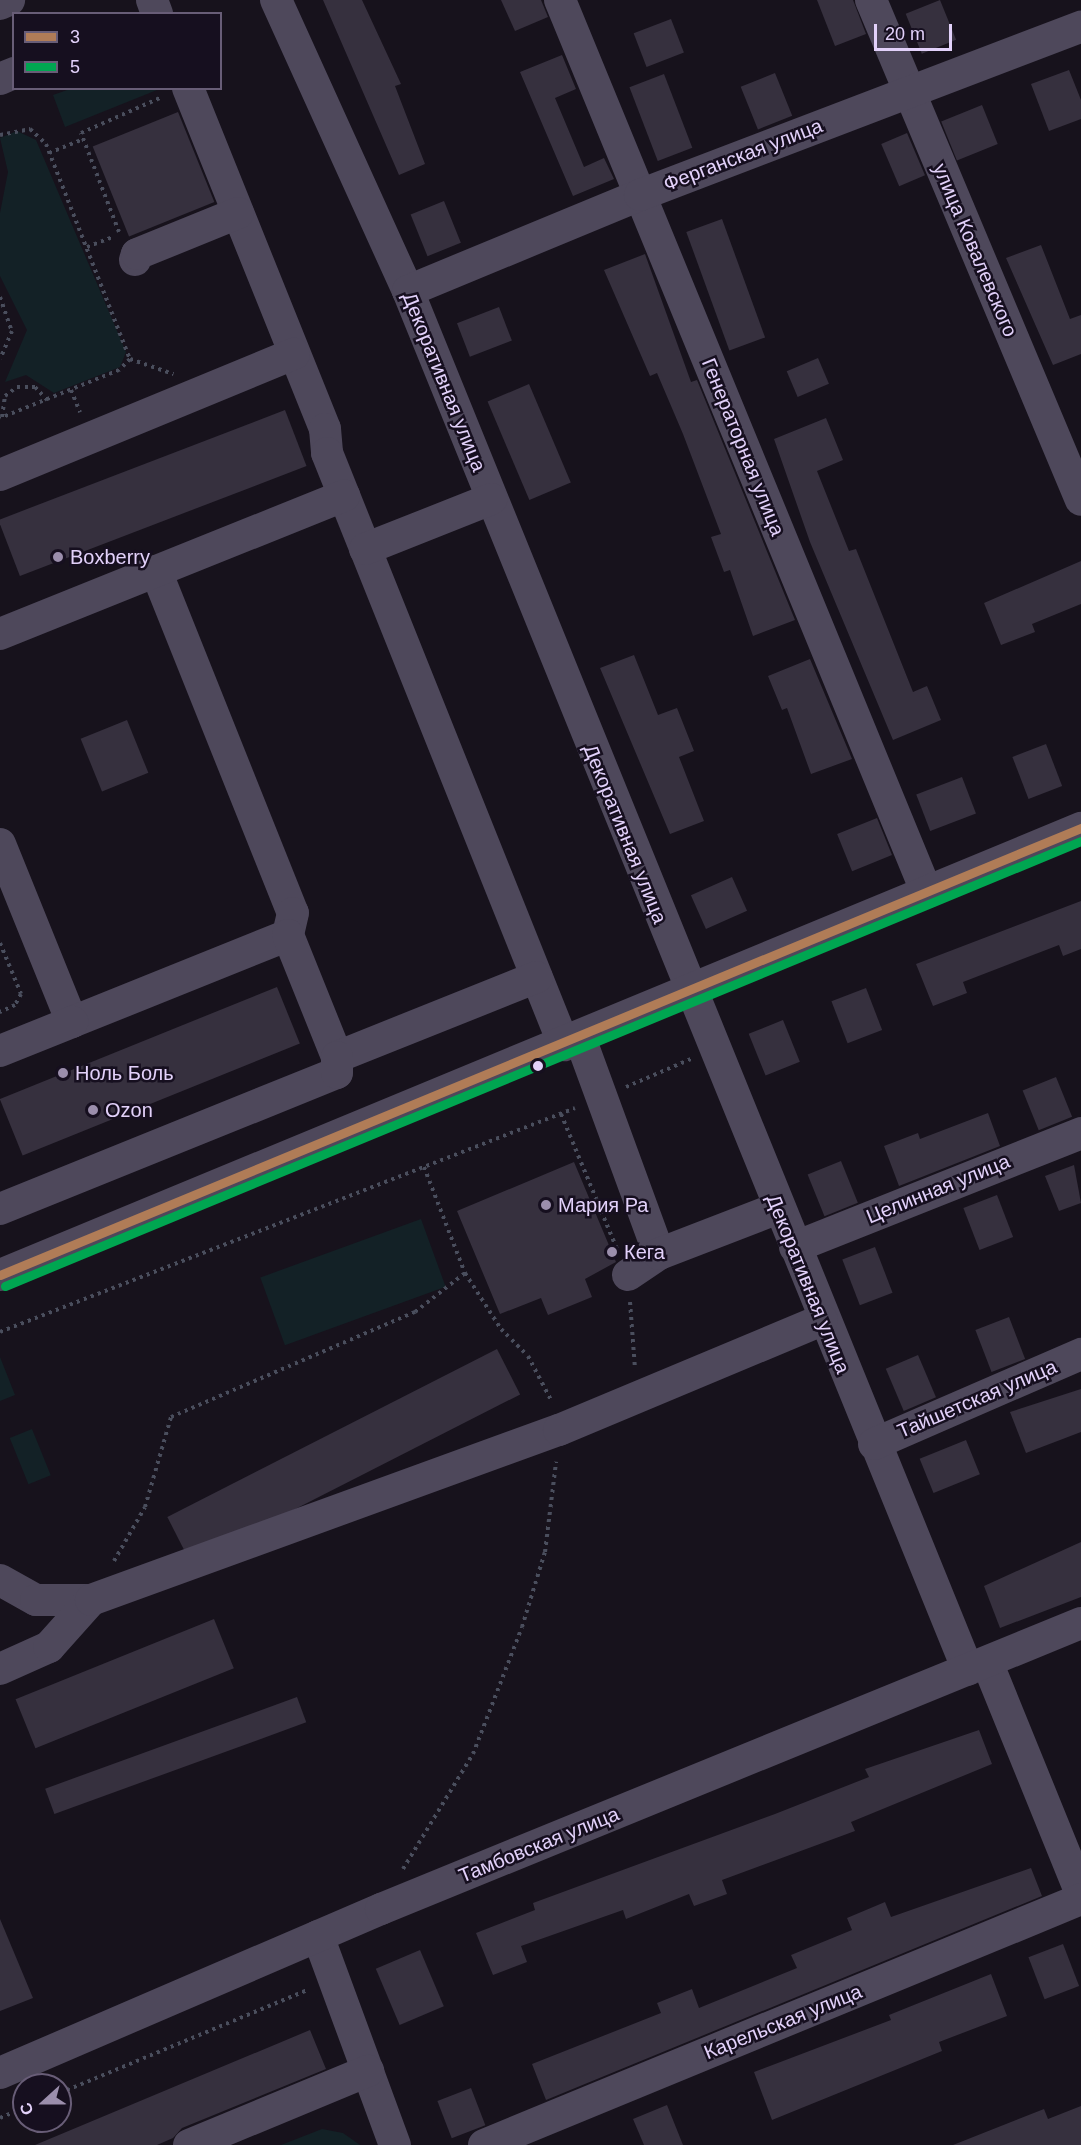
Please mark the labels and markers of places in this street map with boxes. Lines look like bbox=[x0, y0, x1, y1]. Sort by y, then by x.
place label: Boxberry bbox=[70, 545, 150, 569]
marker: Boxberry bbox=[51, 550, 65, 564]
unlabelled marker bbox=[532, 1060, 544, 1072]
place label: Ноль Боль bbox=[75, 1061, 174, 1085]
marker: Ноль Боль bbox=[56, 1066, 70, 1080]
place label: Ozon bbox=[105, 1098, 153, 1122]
marker: Ozon bbox=[86, 1103, 100, 1117]
place label: Мария Ра bbox=[558, 1193, 648, 1217]
marker: Мария Ра bbox=[539, 1198, 553, 1212]
place label: Кега bbox=[624, 1240, 665, 1264]
marker: Кега bbox=[605, 1245, 619, 1259]

